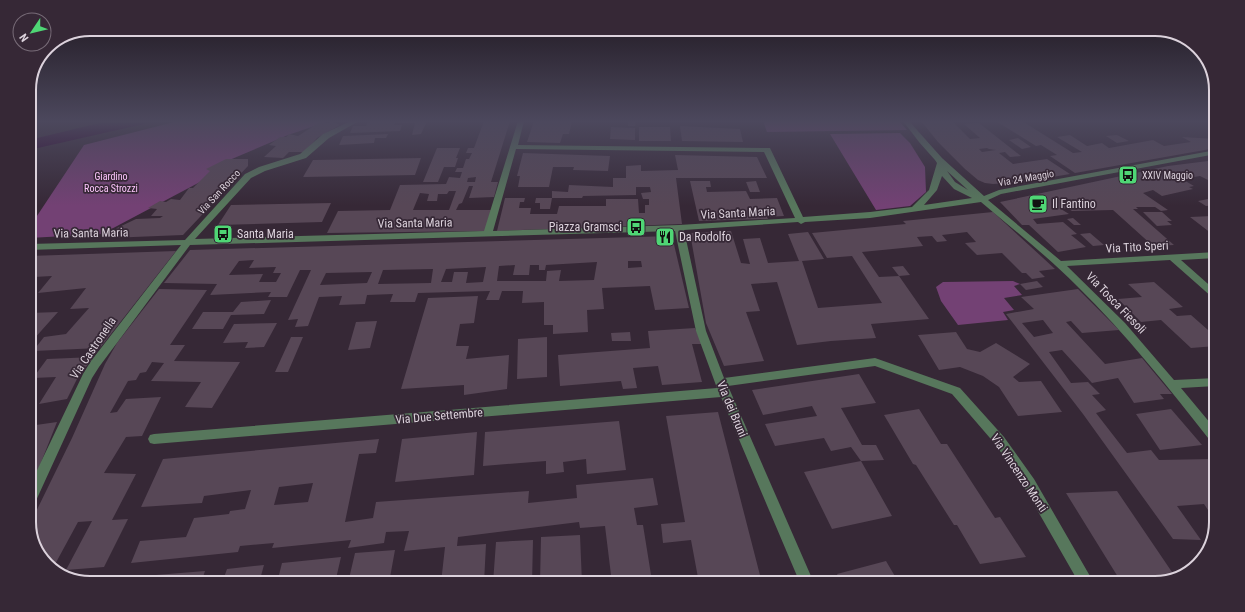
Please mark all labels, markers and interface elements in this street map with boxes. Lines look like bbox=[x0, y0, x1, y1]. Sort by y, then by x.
north arrow bbox=[12, 12, 52, 52]
text: N bbox=[17, 31, 31, 44]
bus stop icon: XXIV Maggio bbox=[1117, 164, 1139, 186]
street label: Via San Rocco bbox=[196, 168, 242, 216]
street label: Via 24 Maggio bbox=[997, 168, 1055, 188]
place label: XXIV Maggio bbox=[1142, 170, 1193, 181]
park label: Giardino Rocca Strozzi bbox=[84, 171, 138, 194]
cafe icon: Il Fantino bbox=[1027, 193, 1049, 215]
place label: Il Fantino bbox=[1052, 197, 1096, 211]
street label: Via Santa Maria bbox=[700, 204, 776, 222]
street label: Via Santa Maria bbox=[377, 215, 453, 231]
bus stop icon: Piazza Gramsci bbox=[625, 216, 647, 238]
place label: Piazza Gramsci bbox=[549, 220, 622, 234]
bus stop icon: Santa Maria bbox=[212, 223, 234, 245]
street label: Via Santa Maria bbox=[53, 225, 129, 241]
restaurant icon: Da Rodolfo bbox=[654, 226, 676, 248]
place label: Santa Maria bbox=[237, 227, 294, 241]
place label: Da Rodolfo bbox=[679, 230, 731, 244]
street label: Via Tito Speri bbox=[1105, 238, 1169, 256]
street label: Via Tosca Fiesoli bbox=[1083, 269, 1149, 337]
street label: Via Castronella bbox=[67, 314, 119, 382]
street label: Via dei Bruni bbox=[714, 379, 750, 439]
street label: Via Due Settembre bbox=[395, 405, 484, 427]
street label: Via Vincenzo Monti bbox=[988, 431, 1050, 515]

